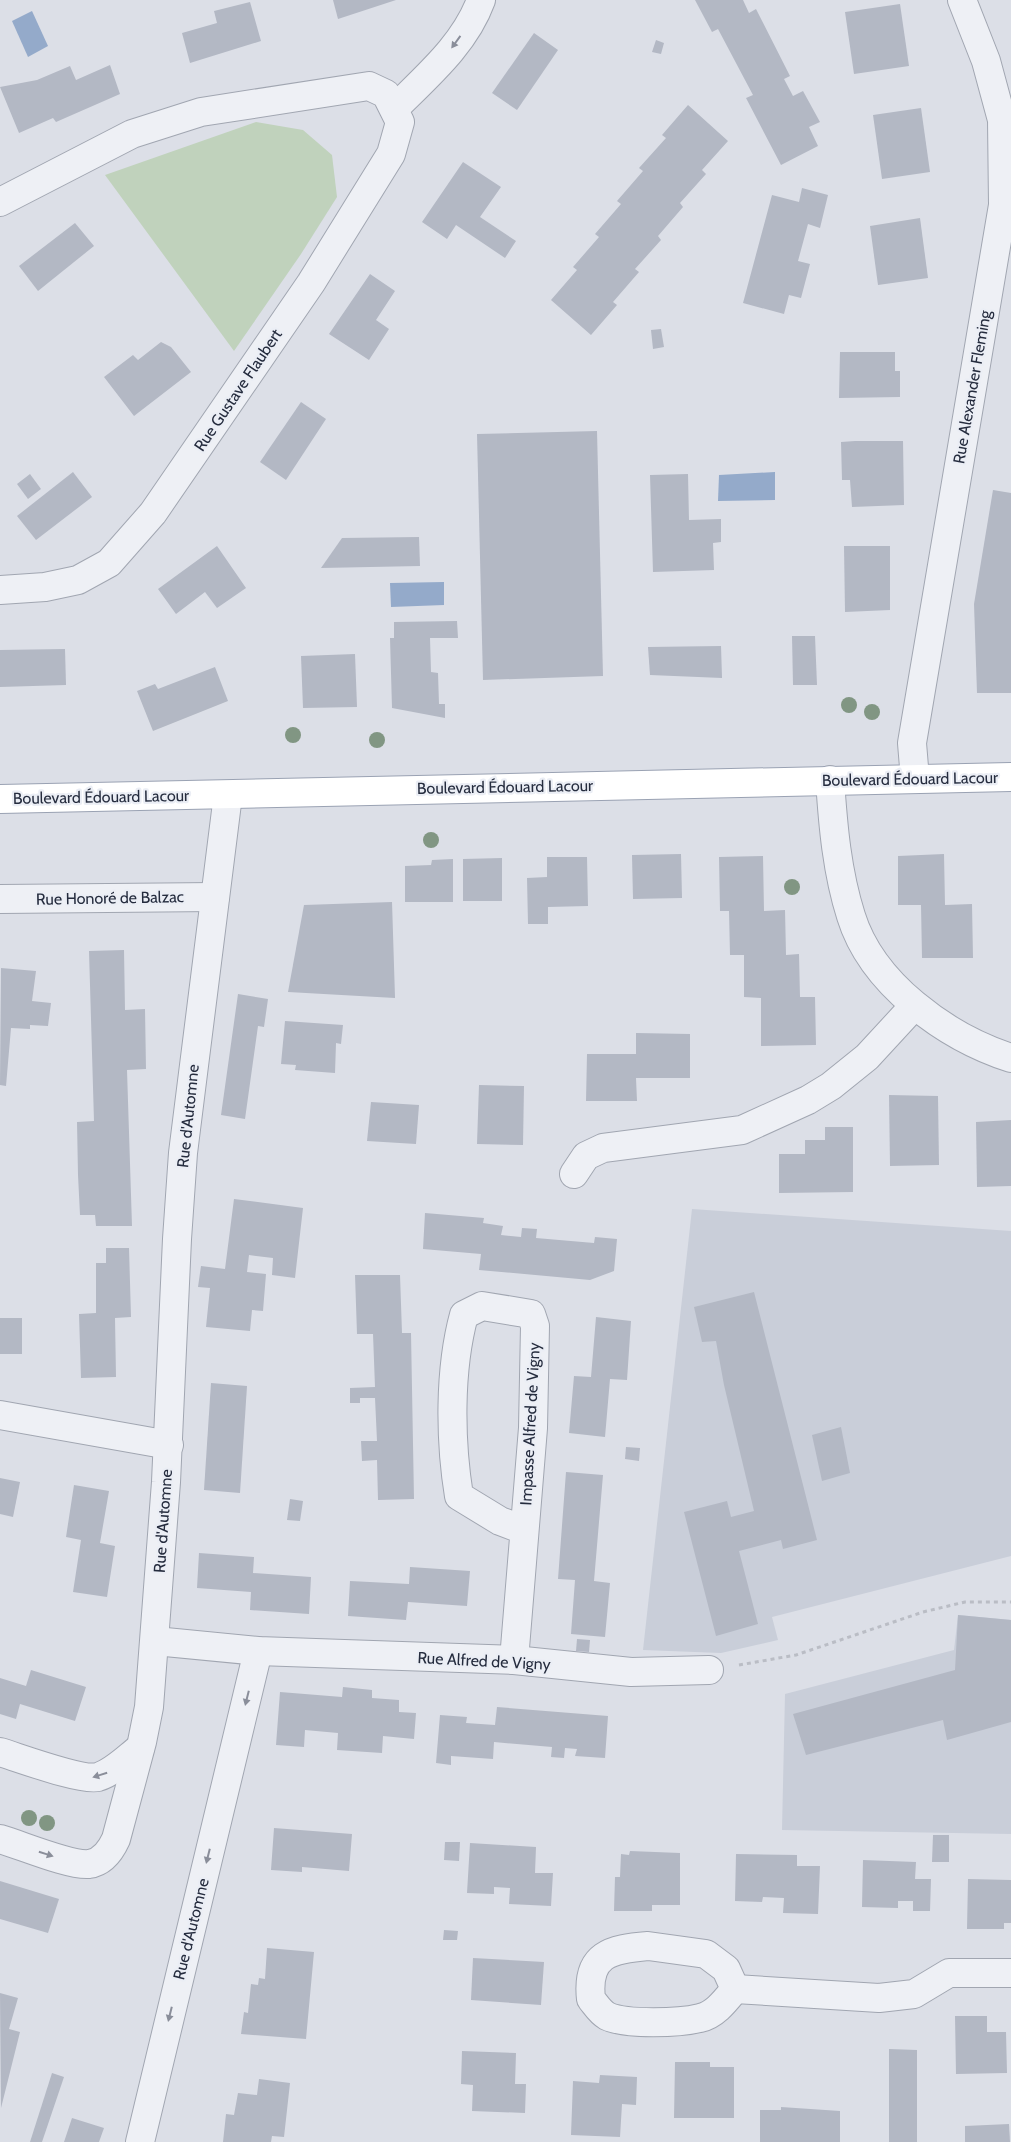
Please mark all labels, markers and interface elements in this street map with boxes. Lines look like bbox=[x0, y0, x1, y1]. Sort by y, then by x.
one-way arrow bbox=[451, 35, 462, 48]
street label: Rue Alexander Fleming bbox=[949, 308, 995, 465]
street label: Rue Gustave Flaubert bbox=[190, 325, 286, 455]
street label: Boulevard Édouard Lacour bbox=[822, 768, 999, 790]
street label: Boulevard Édouard Lacour bbox=[417, 776, 594, 798]
street label: Boulevard Édouard Lacour bbox=[13, 786, 190, 808]
street label: Rue Honoré de Balzac bbox=[36, 887, 184, 909]
street label: Rue d'Automne bbox=[173, 1063, 203, 1169]
street label: Impasse Alfred de Vigny bbox=[516, 1342, 544, 1506]
street label: Rue d'Automne bbox=[150, 1469, 176, 1573]
street label: Rue Alfred de Vigny bbox=[417, 1648, 551, 1674]
one-way arrow bbox=[243, 1691, 251, 1706]
one-way arrow bbox=[92, 1771, 107, 1779]
one-way arrow bbox=[204, 1849, 212, 1864]
one-way arrow bbox=[39, 1850, 54, 1858]
street label: Rue d'Automne bbox=[169, 1876, 213, 1982]
one-way arrow bbox=[166, 2007, 174, 2022]

